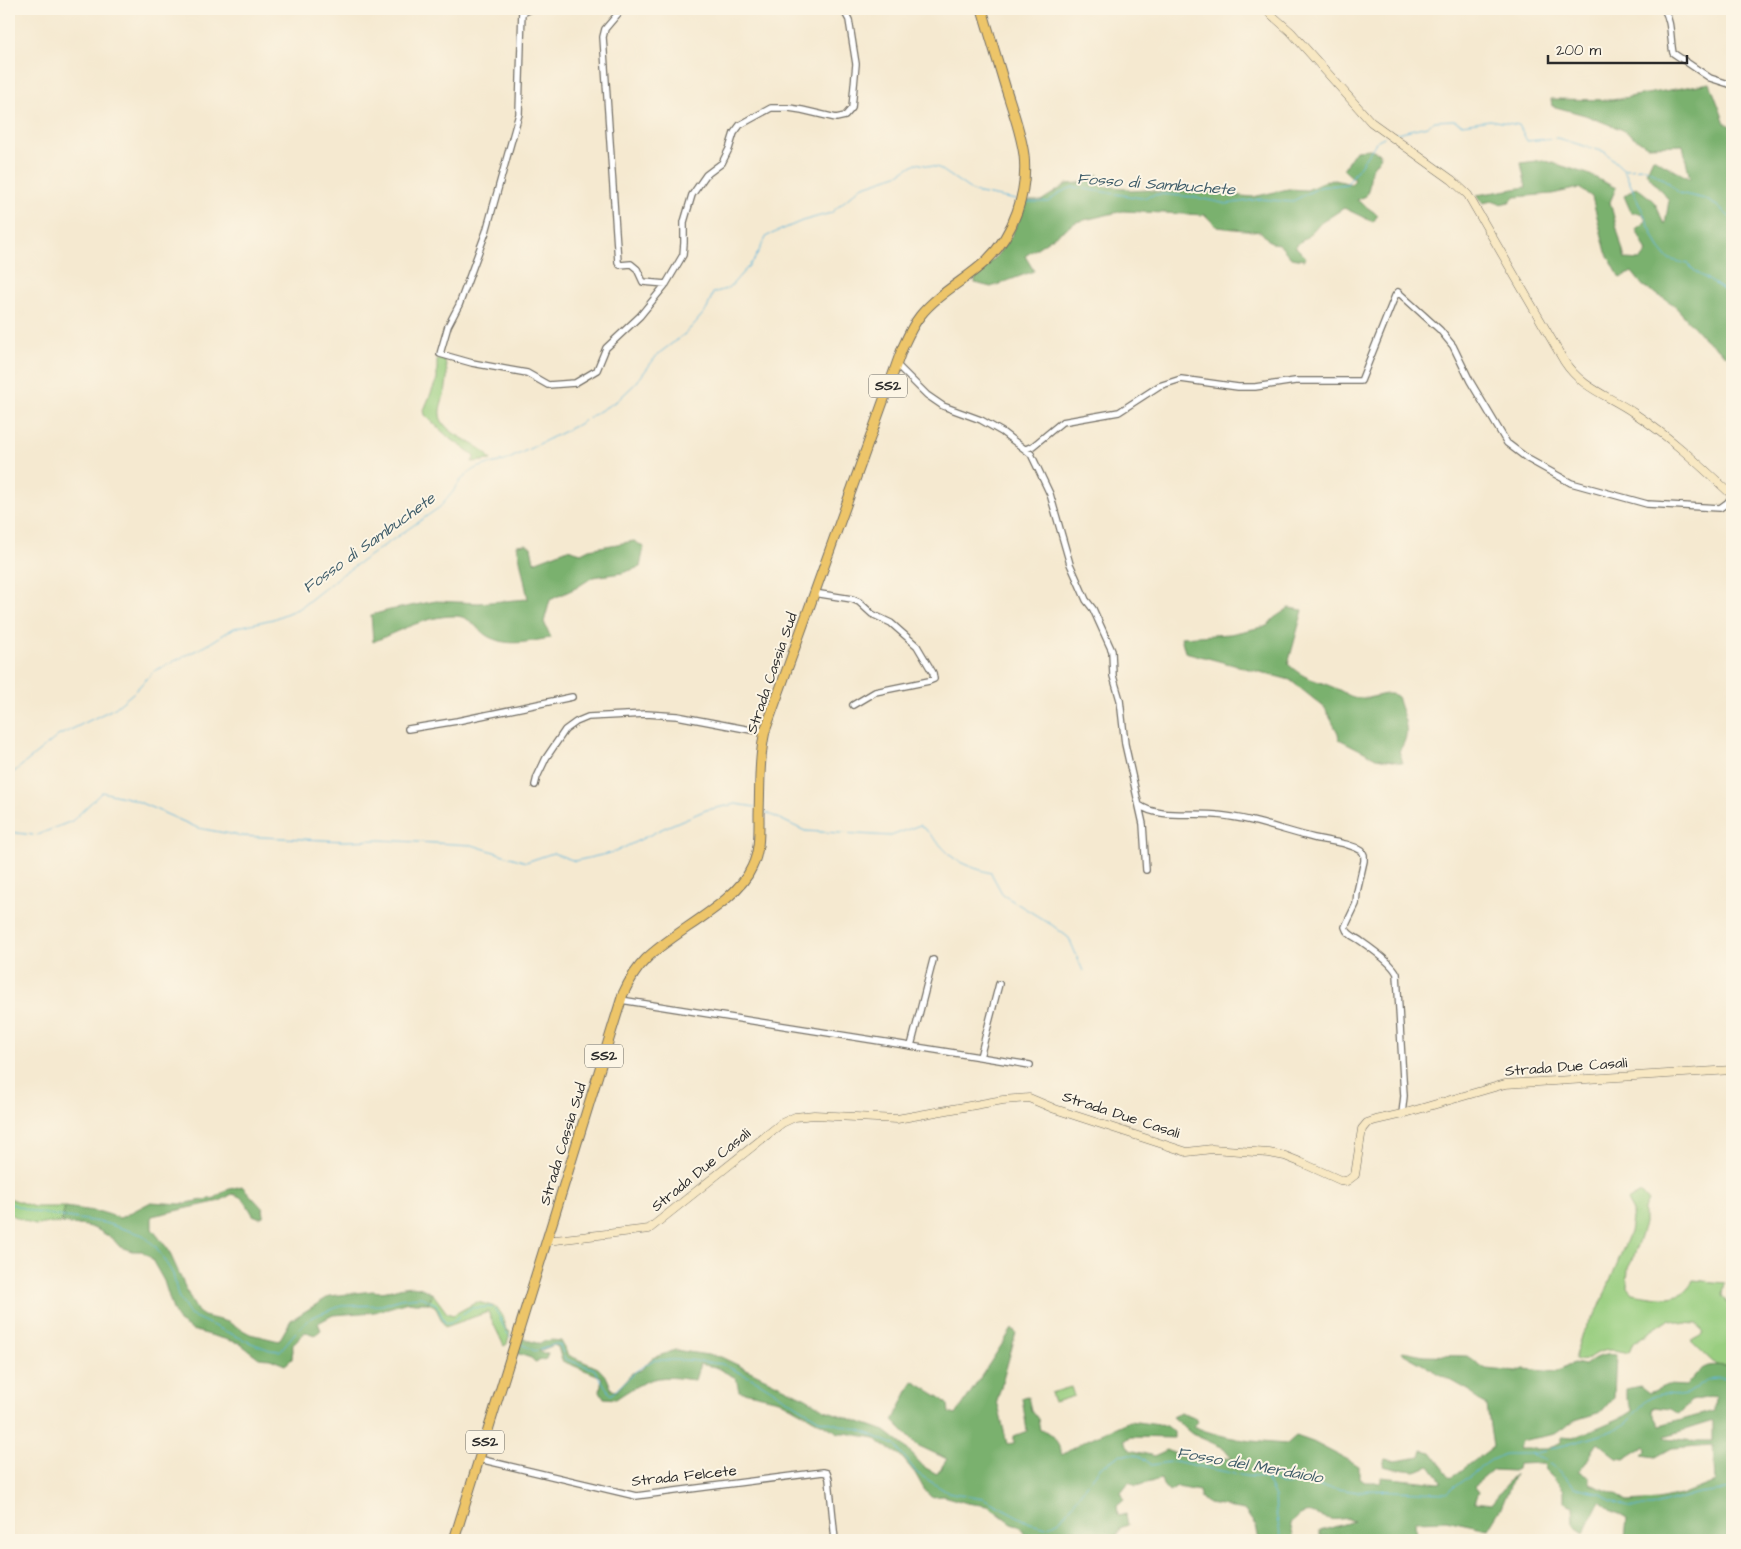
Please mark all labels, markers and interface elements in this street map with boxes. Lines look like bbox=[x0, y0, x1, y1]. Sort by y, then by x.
scale bar bbox=[1548, 32, 1687, 64]
text: 200 m bbox=[1556, 40, 1602, 61]
water label: Fosso di Sambuchete bbox=[1076, 168, 1237, 201]
road number: SS2 bbox=[869, 374, 907, 398]
water label: Fosso di Sambuchete bbox=[298, 487, 441, 598]
street label: Strada Cassia Sud bbox=[741, 609, 803, 737]
road number: SS2 bbox=[585, 1044, 623, 1068]
street label: Strada Due Casali bbox=[1504, 1052, 1629, 1082]
street label: Strada Cassia Sud bbox=[534, 1080, 592, 1208]
street label: Strada Due Casali bbox=[1060, 1086, 1183, 1144]
street label: Strada Due Casali bbox=[647, 1123, 756, 1217]
road number: SS2 bbox=[466, 1430, 504, 1454]
water label: Fosso del Merdaiolo bbox=[1176, 1441, 1325, 1489]
street label: Strada Felcete bbox=[630, 1460, 738, 1492]

